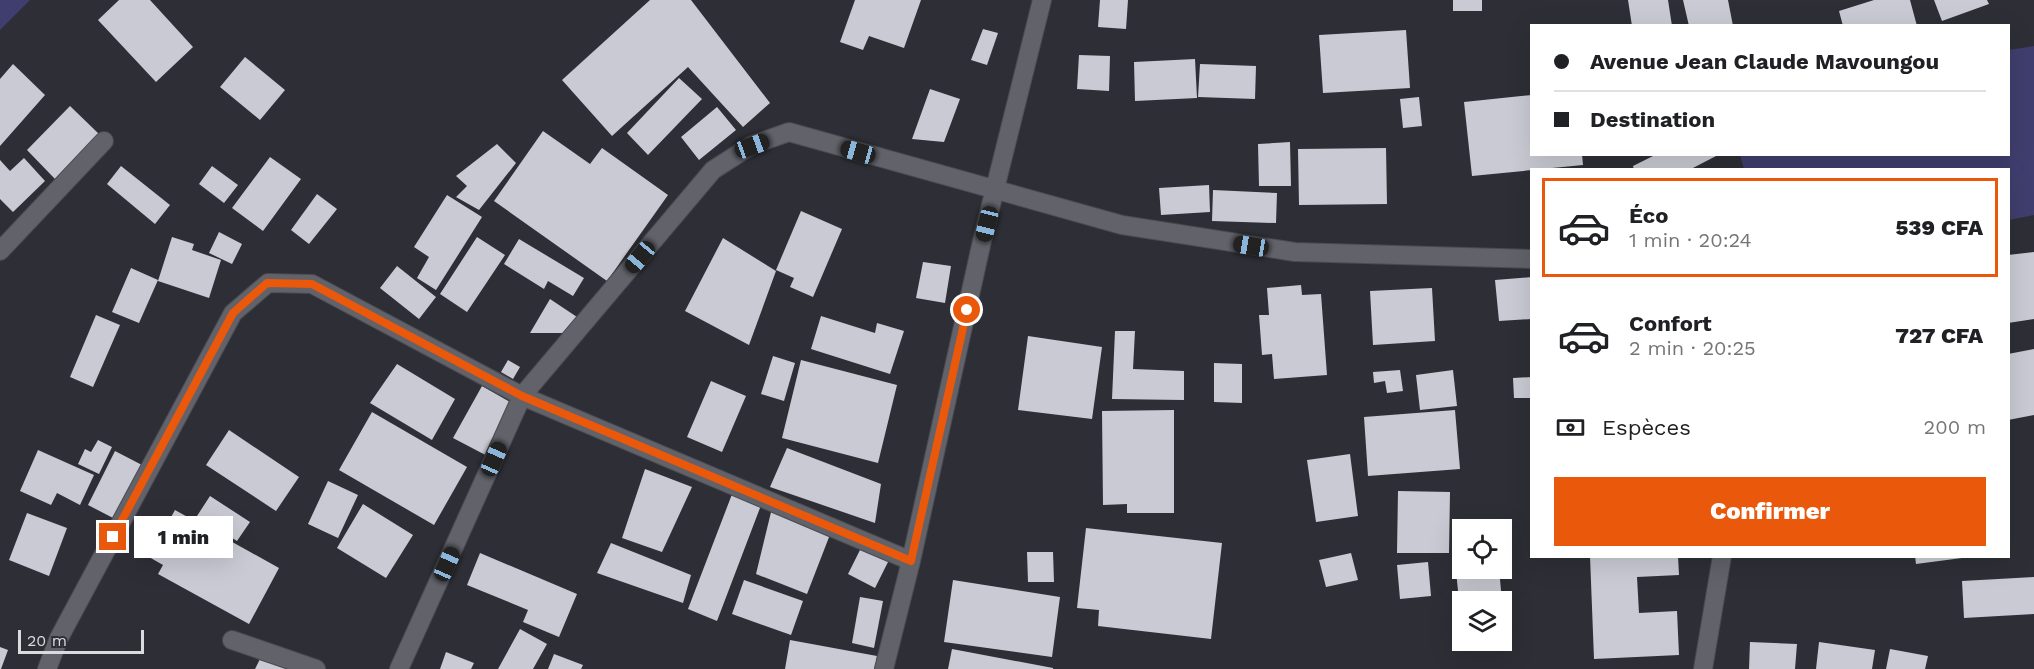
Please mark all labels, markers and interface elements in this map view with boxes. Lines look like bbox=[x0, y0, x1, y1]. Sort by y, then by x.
text: Avenue Jean Claude Mavoungou bbox=[1590, 49, 1939, 74]
text: Destination bbox=[1590, 107, 1715, 132]
car bbox=[732, 131, 772, 161]
car bbox=[838, 138, 878, 166]
icon: car bbox=[1557, 201, 1611, 255]
text: Éco bbox=[1629, 203, 1668, 228]
car bbox=[974, 204, 1000, 244]
text: 539 CFA bbox=[1896, 215, 1983, 240]
text: 1 min · 20:24 bbox=[1629, 228, 1752, 252]
car bbox=[1232, 234, 1270, 258]
car bbox=[622, 237, 658, 277]
route start bbox=[953, 296, 980, 323]
icon: car bbox=[1557, 309, 1611, 363]
text: Confort bbox=[1629, 311, 1712, 336]
text: 727 CFA bbox=[1895, 323, 1983, 348]
text: 2 min · 20:25 bbox=[1629, 336, 1756, 360]
icon: cash bbox=[1554, 411, 1587, 444]
text: Espèces bbox=[1602, 415, 1691, 440]
text: 200 m bbox=[1924, 415, 1986, 439]
car bbox=[478, 439, 510, 479]
button: Confirmer bbox=[1554, 477, 1986, 546]
callout: 1 min bbox=[134, 516, 233, 558]
map controls bbox=[1452, 519, 1512, 651]
button: locate bbox=[1452, 519, 1512, 579]
route end bbox=[99, 523, 126, 550]
text: 1 min bbox=[158, 525, 209, 549]
car bbox=[431, 544, 463, 584]
button: layers bbox=[1452, 591, 1512, 651]
scale bar bbox=[18, 627, 144, 654]
text: 20 m bbox=[27, 631, 67, 650]

